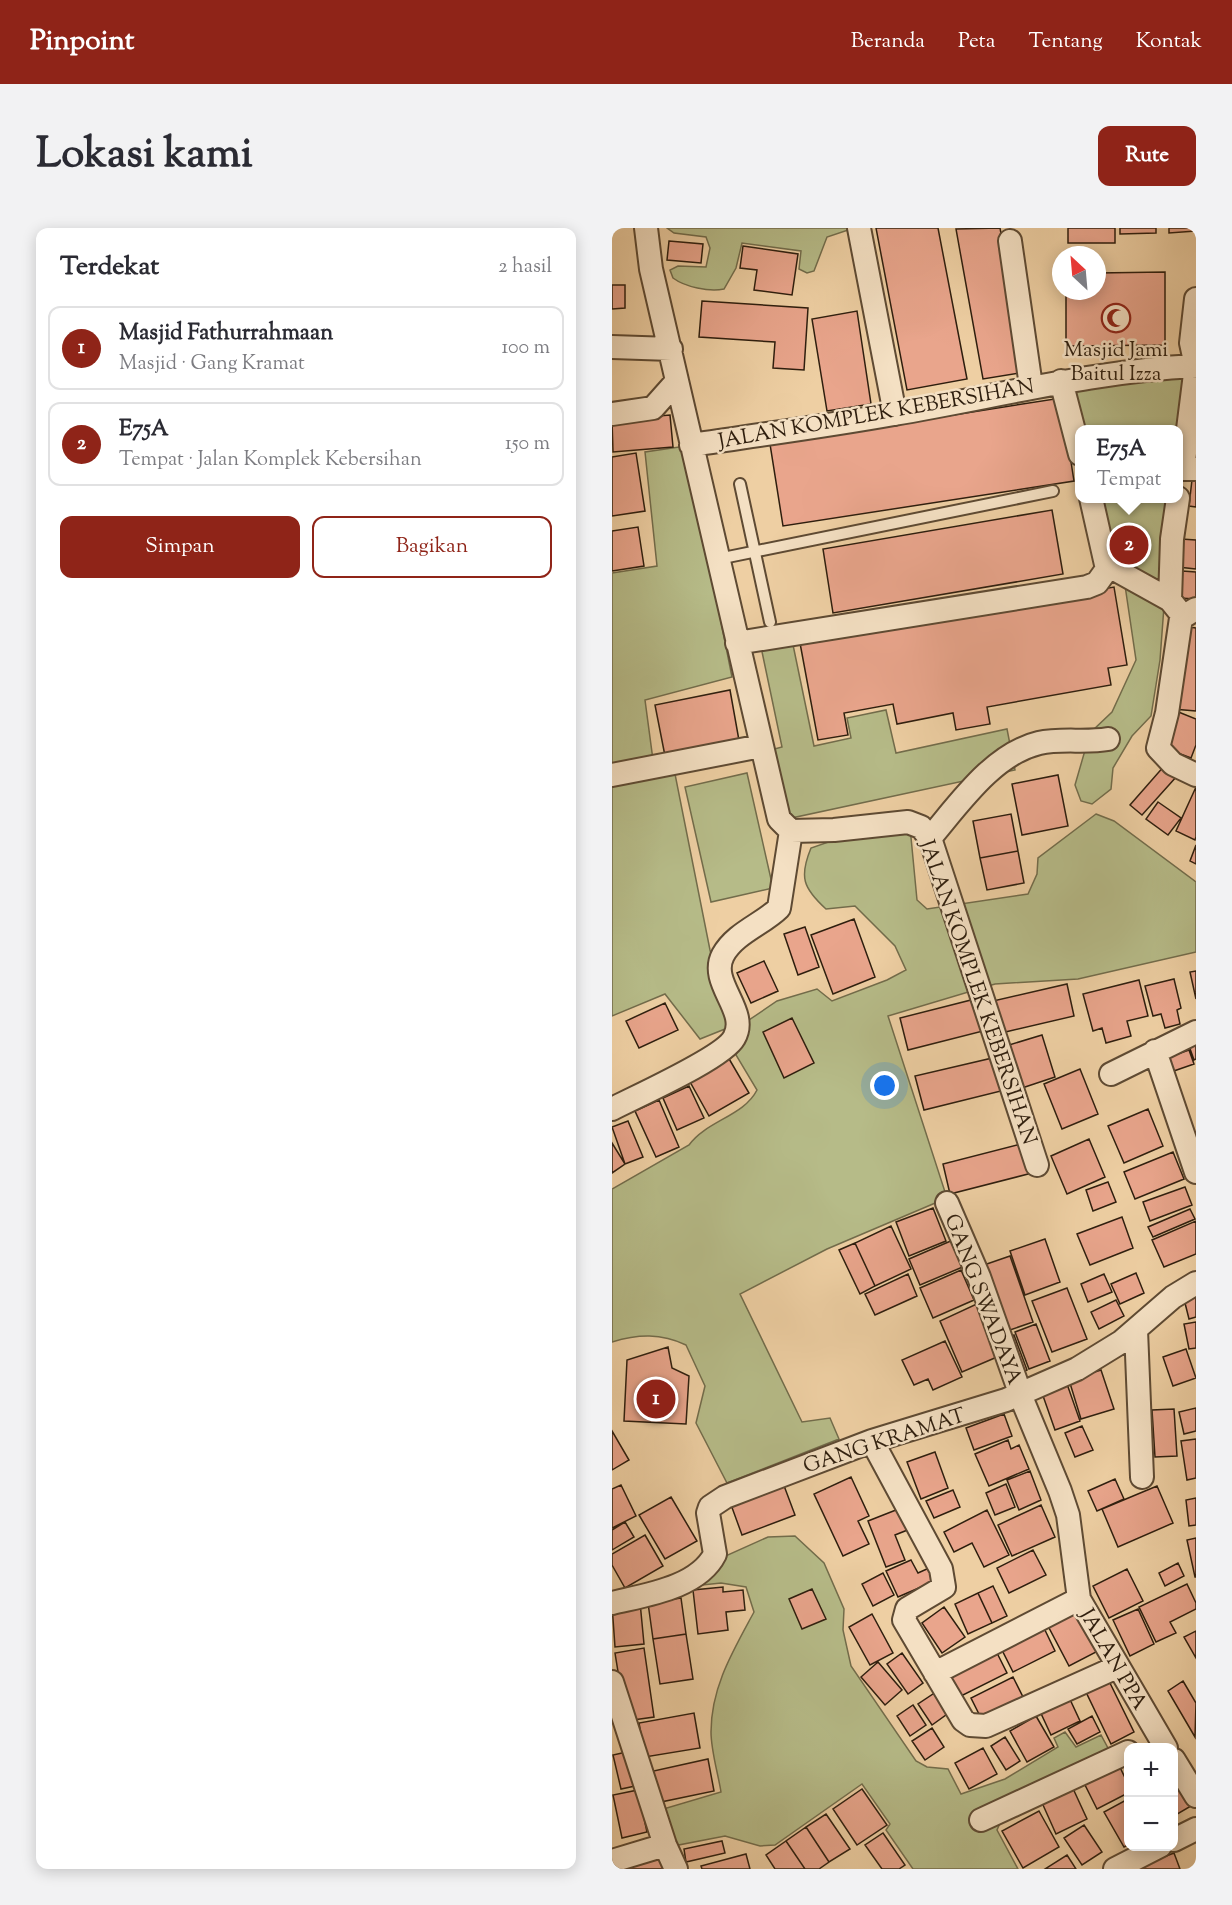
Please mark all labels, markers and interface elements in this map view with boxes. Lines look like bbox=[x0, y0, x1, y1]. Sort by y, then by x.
text: Pinpoint bbox=[30, 22, 134, 62]
text: Beranda bbox=[851, 27, 925, 57]
text: Peta bbox=[958, 27, 996, 57]
text: Tentang bbox=[1029, 27, 1103, 57]
text: Kontak bbox=[1136, 27, 1202, 57]
text: Lokasi kami bbox=[36, 126, 253, 186]
button: Rute bbox=[1098, 126, 1196, 186]
north arrow bbox=[1052, 246, 1106, 300]
text: Terdekat bbox=[60, 249, 159, 286]
text: 2 hasil bbox=[498, 253, 552, 282]
mosque icon: Masjid Jami Baitul Izza bbox=[1100, 302, 1132, 334]
text: Masjid Fathurrahmaan bbox=[119, 318, 333, 350]
text: 1 bbox=[78, 334, 85, 363]
text: 100 m bbox=[501, 334, 550, 363]
place label: Masjid Jami Baitul Izza bbox=[1064, 336, 1168, 390]
text: Masjid · Gang Kramat bbox=[119, 350, 305, 379]
street label: JALAN KOMPLEK KEBERSIHAN bbox=[715, 372, 1037, 458]
text: E75A bbox=[119, 414, 169, 446]
popup bbox=[1075, 425, 1183, 503]
text: 2 bbox=[77, 430, 86, 459]
text: 150 m bbox=[505, 430, 550, 459]
text: E75A bbox=[1097, 434, 1146, 466]
text: Tempat · Jalan Komplek Kebersihan bbox=[119, 446, 422, 475]
text: Tempat bbox=[1097, 466, 1161, 495]
button: Simpan bbox=[60, 516, 300, 578]
button: Bagikan bbox=[312, 516, 552, 578]
pin: 2 bbox=[1110, 522, 1148, 568]
street label: JALAN KOMPLEK KEBERSIHAN bbox=[910, 835, 1044, 1149]
your location bbox=[870, 1071, 899, 1100]
street label: GANG SWADAYA bbox=[936, 1210, 1029, 1390]
pin: 1 bbox=[636, 1376, 675, 1422]
street label: GANG KRAMAT bbox=[799, 1401, 970, 1482]
street label: JALAN PPA bbox=[1071, 1603, 1153, 1716]
map controls bbox=[1124, 1743, 1178, 1851]
button: + bbox=[1124, 1743, 1178, 1797]
button: − bbox=[1124, 1797, 1178, 1851]

